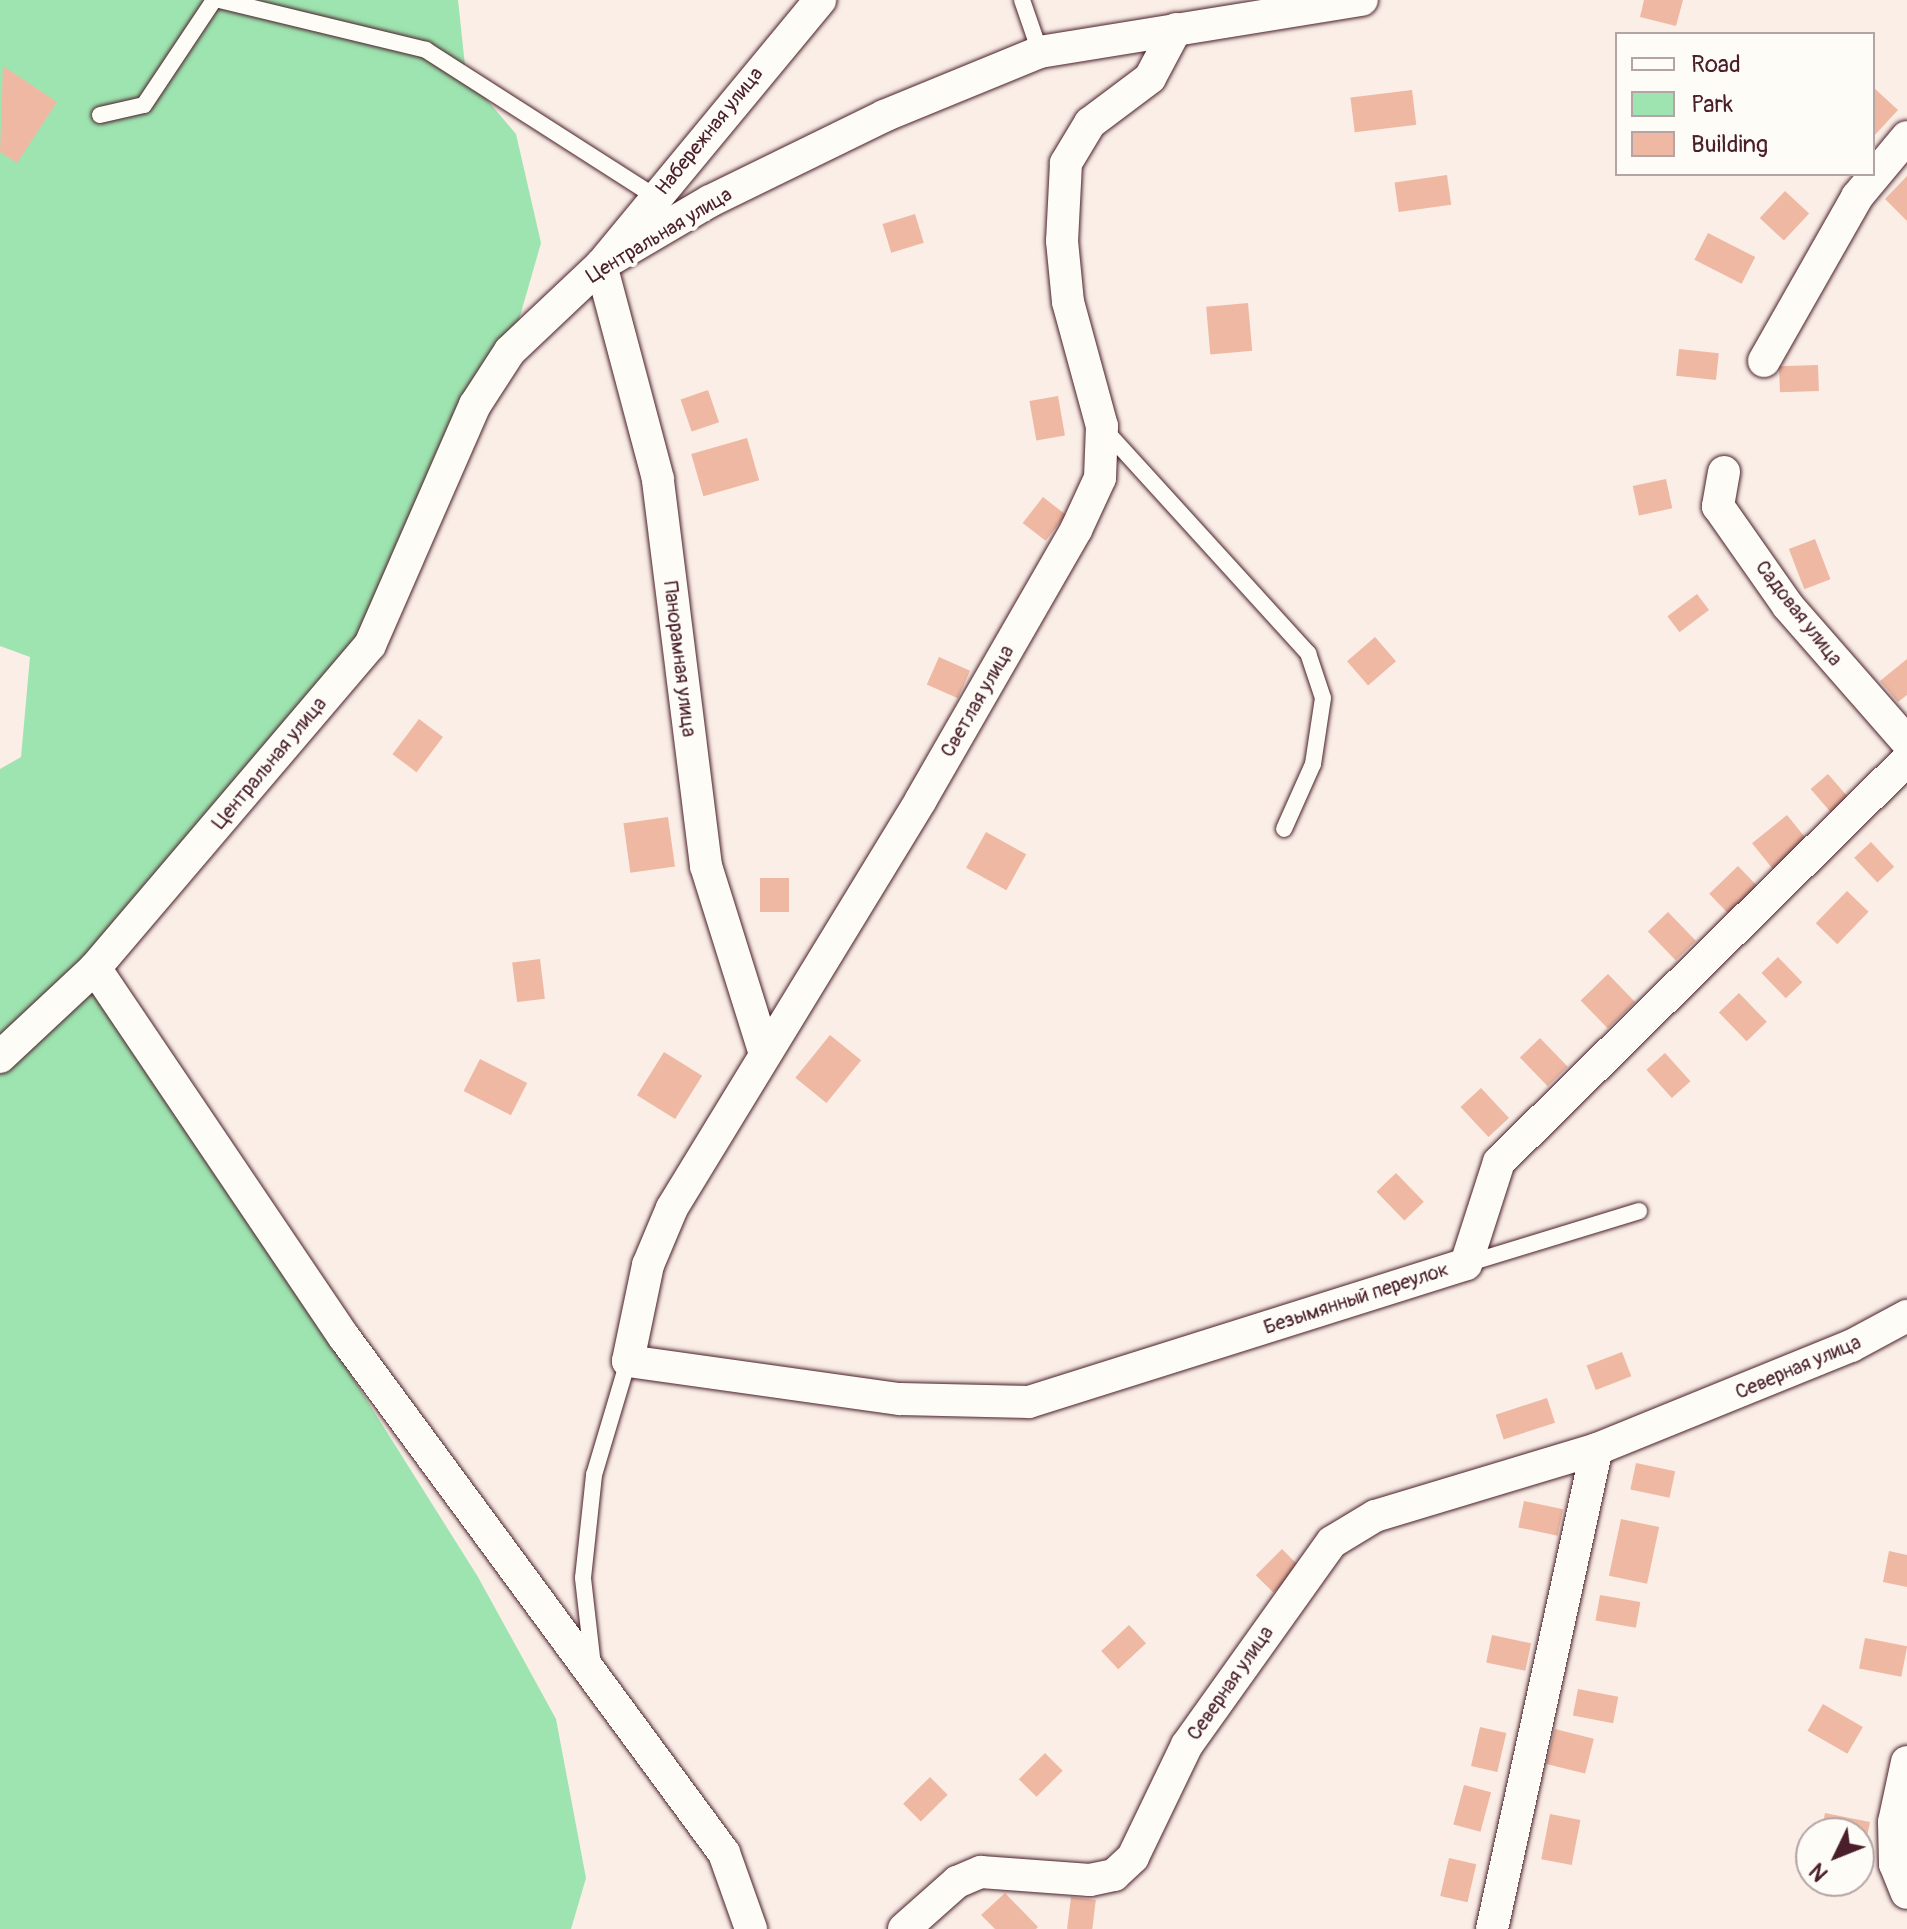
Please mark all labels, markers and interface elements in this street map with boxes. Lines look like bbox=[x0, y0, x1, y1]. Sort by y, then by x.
legend bbox=[1615, 32, 1875, 176]
text: Road bbox=[1691, 50, 1741, 79]
street label: Набережная улица bbox=[650, 62, 768, 200]
text: Park bbox=[1691, 90, 1733, 119]
text: Building bbox=[1691, 130, 1768, 159]
street label: Центральная улица bbox=[582, 182, 736, 288]
street label: Садовая улица bbox=[1750, 556, 1848, 670]
street label: Панорамная улица bbox=[659, 580, 701, 738]
street label: Светлая улица bbox=[935, 641, 1019, 761]
street label: Центральная улица bbox=[207, 692, 331, 834]
street label: Безымянный переулок bbox=[1260, 1257, 1452, 1339]
street label: Северная улица bbox=[1732, 1330, 1864, 1404]
street label: Северная улица bbox=[1182, 1621, 1278, 1745]
north arrow bbox=[1795, 1817, 1875, 1897]
text: N bbox=[1804, 1857, 1834, 1887]

